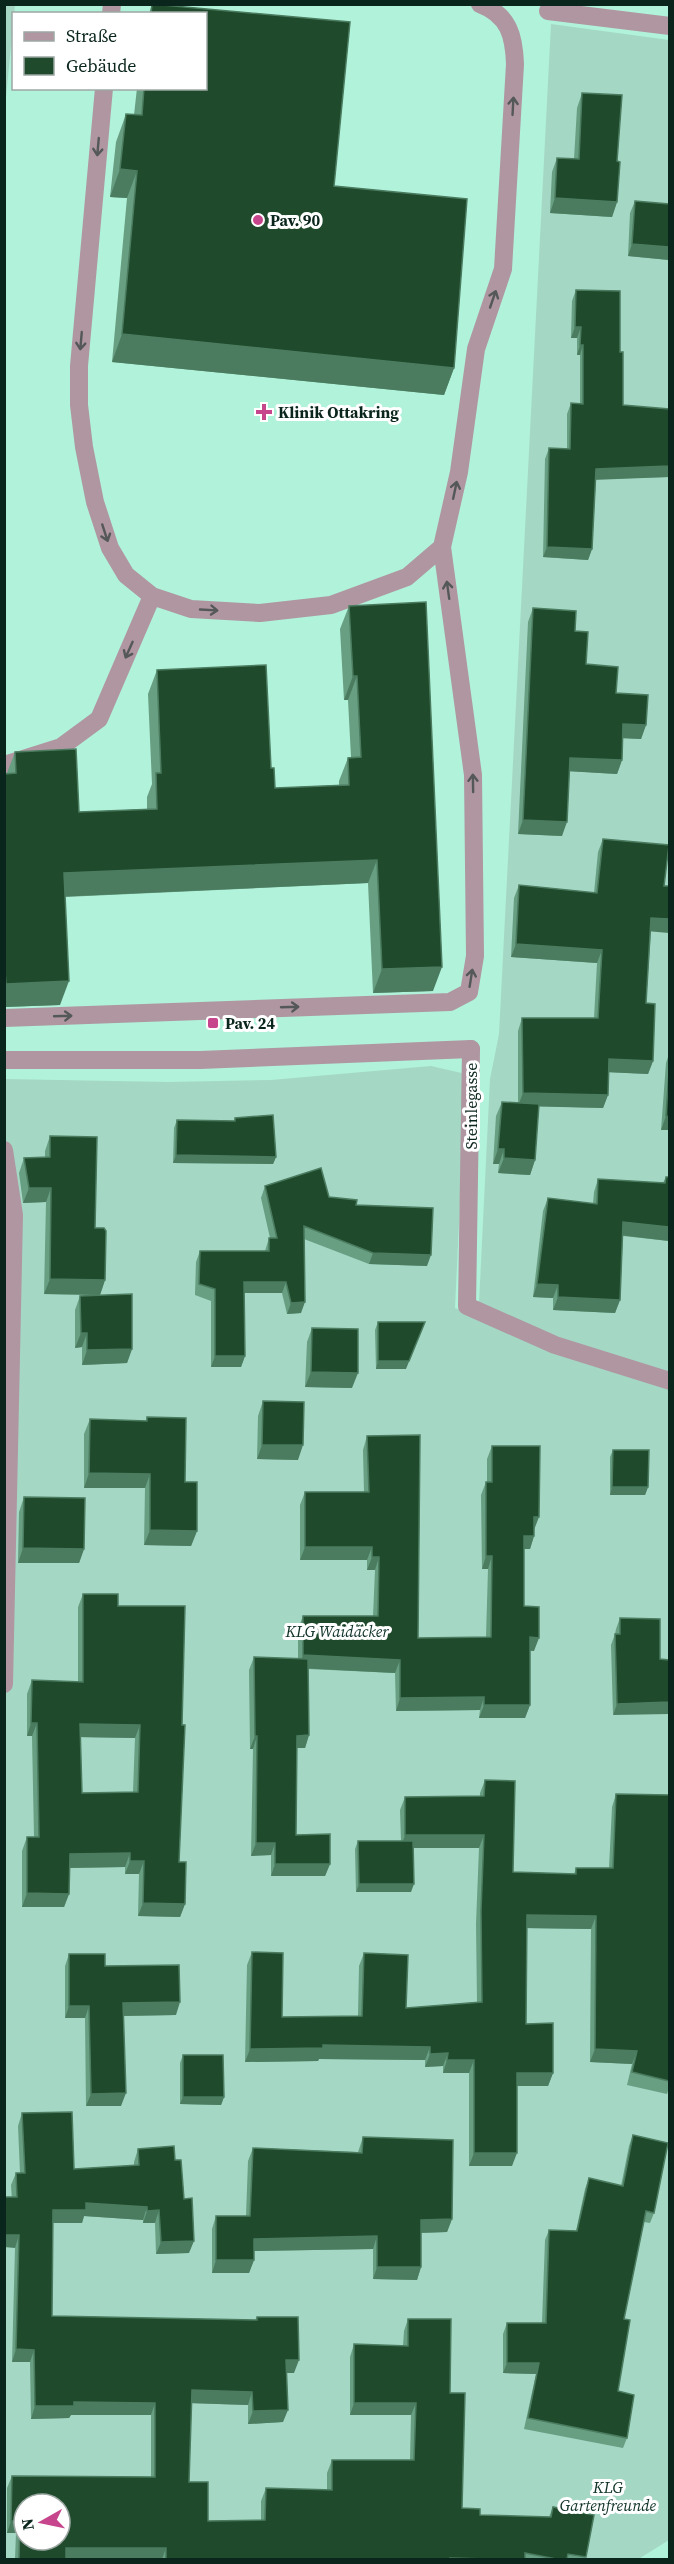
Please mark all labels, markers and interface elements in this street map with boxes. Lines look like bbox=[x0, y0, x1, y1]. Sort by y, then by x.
legend bbox=[12, 12, 207, 90]
text: Straße bbox=[66, 23, 117, 48]
text: Gebäude bbox=[66, 53, 137, 78]
one-way arrow bbox=[507, 97, 518, 117]
one-way arrow bbox=[92, 136, 103, 156]
place label: Pav. 90 bbox=[270, 209, 320, 231]
marker: Pav. 90 bbox=[251, 213, 265, 227]
one-way arrow bbox=[488, 290, 499, 309]
one-way arrow bbox=[75, 331, 86, 350]
place label: Klinik Ottakring bbox=[278, 401, 399, 423]
marker: Klinik Ottakring bbox=[255, 403, 273, 421]
one-way arrow bbox=[449, 480, 461, 499]
one-way arrow bbox=[101, 523, 112, 542]
one-way arrow bbox=[442, 581, 453, 600]
one-way arrow bbox=[198, 604, 218, 615]
one-way arrow bbox=[123, 640, 134, 658]
one-way arrow bbox=[467, 774, 479, 794]
one-way arrow bbox=[466, 969, 477, 988]
one-way arrow bbox=[280, 1002, 300, 1013]
one-way arrow bbox=[52, 1010, 72, 1022]
place label: Pav. 24 bbox=[225, 1012, 275, 1034]
marker: Pav. 24 bbox=[206, 1016, 220, 1030]
street label: Steinlegasse bbox=[460, 1063, 482, 1149]
park label: KLG Waidäcker bbox=[284, 1620, 389, 1642]
park label: KLG Gartenfreunde bbox=[560, 2476, 657, 2516]
north arrow bbox=[12, 2492, 72, 2552]
text: N bbox=[15, 2517, 39, 2532]

